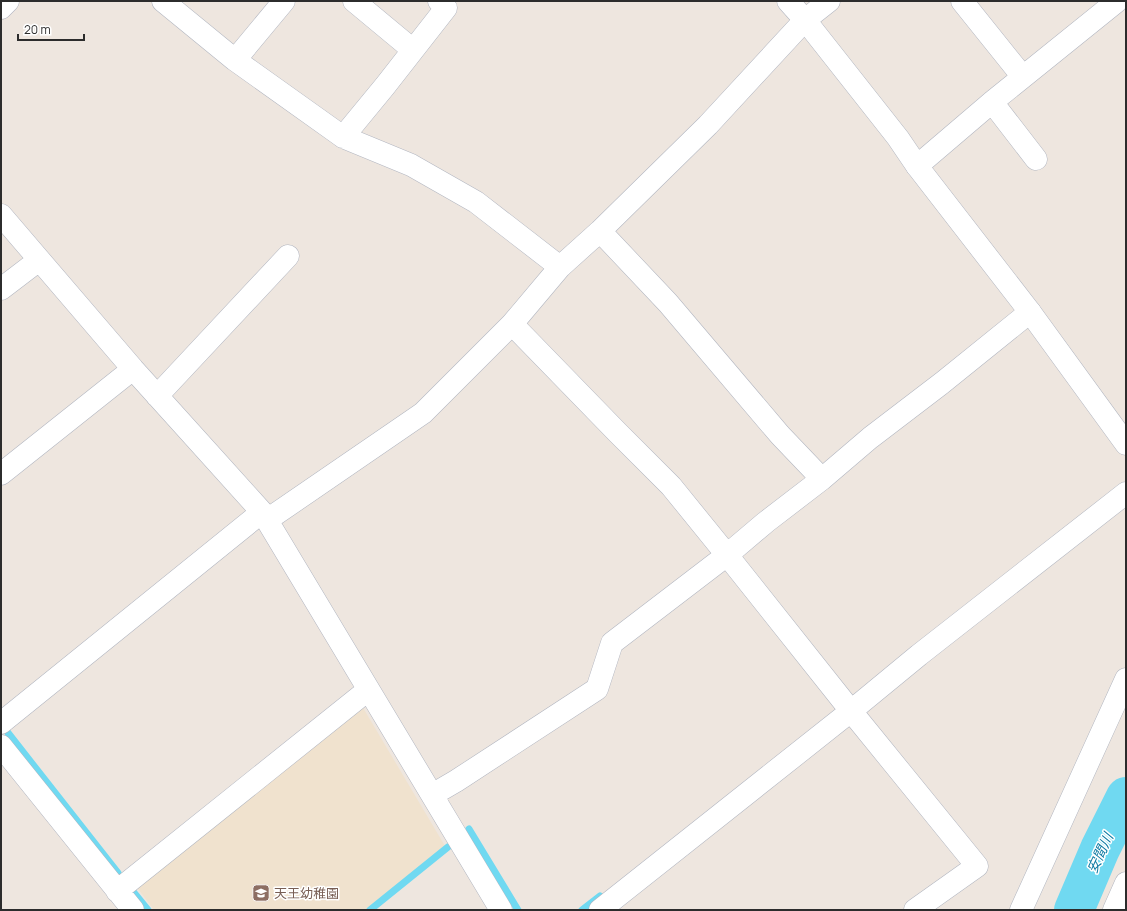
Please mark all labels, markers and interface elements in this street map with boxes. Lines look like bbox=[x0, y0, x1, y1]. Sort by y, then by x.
scale bar bbox=[18, 16, 84, 42]
text: 20 m bbox=[24, 21, 51, 38]
water label: 安間川 bbox=[1082, 828, 1118, 876]
school or university icon: 天王幼稚園 bbox=[251, 883, 271, 903]
place label: 天王幼稚園 bbox=[274, 884, 339, 902]

